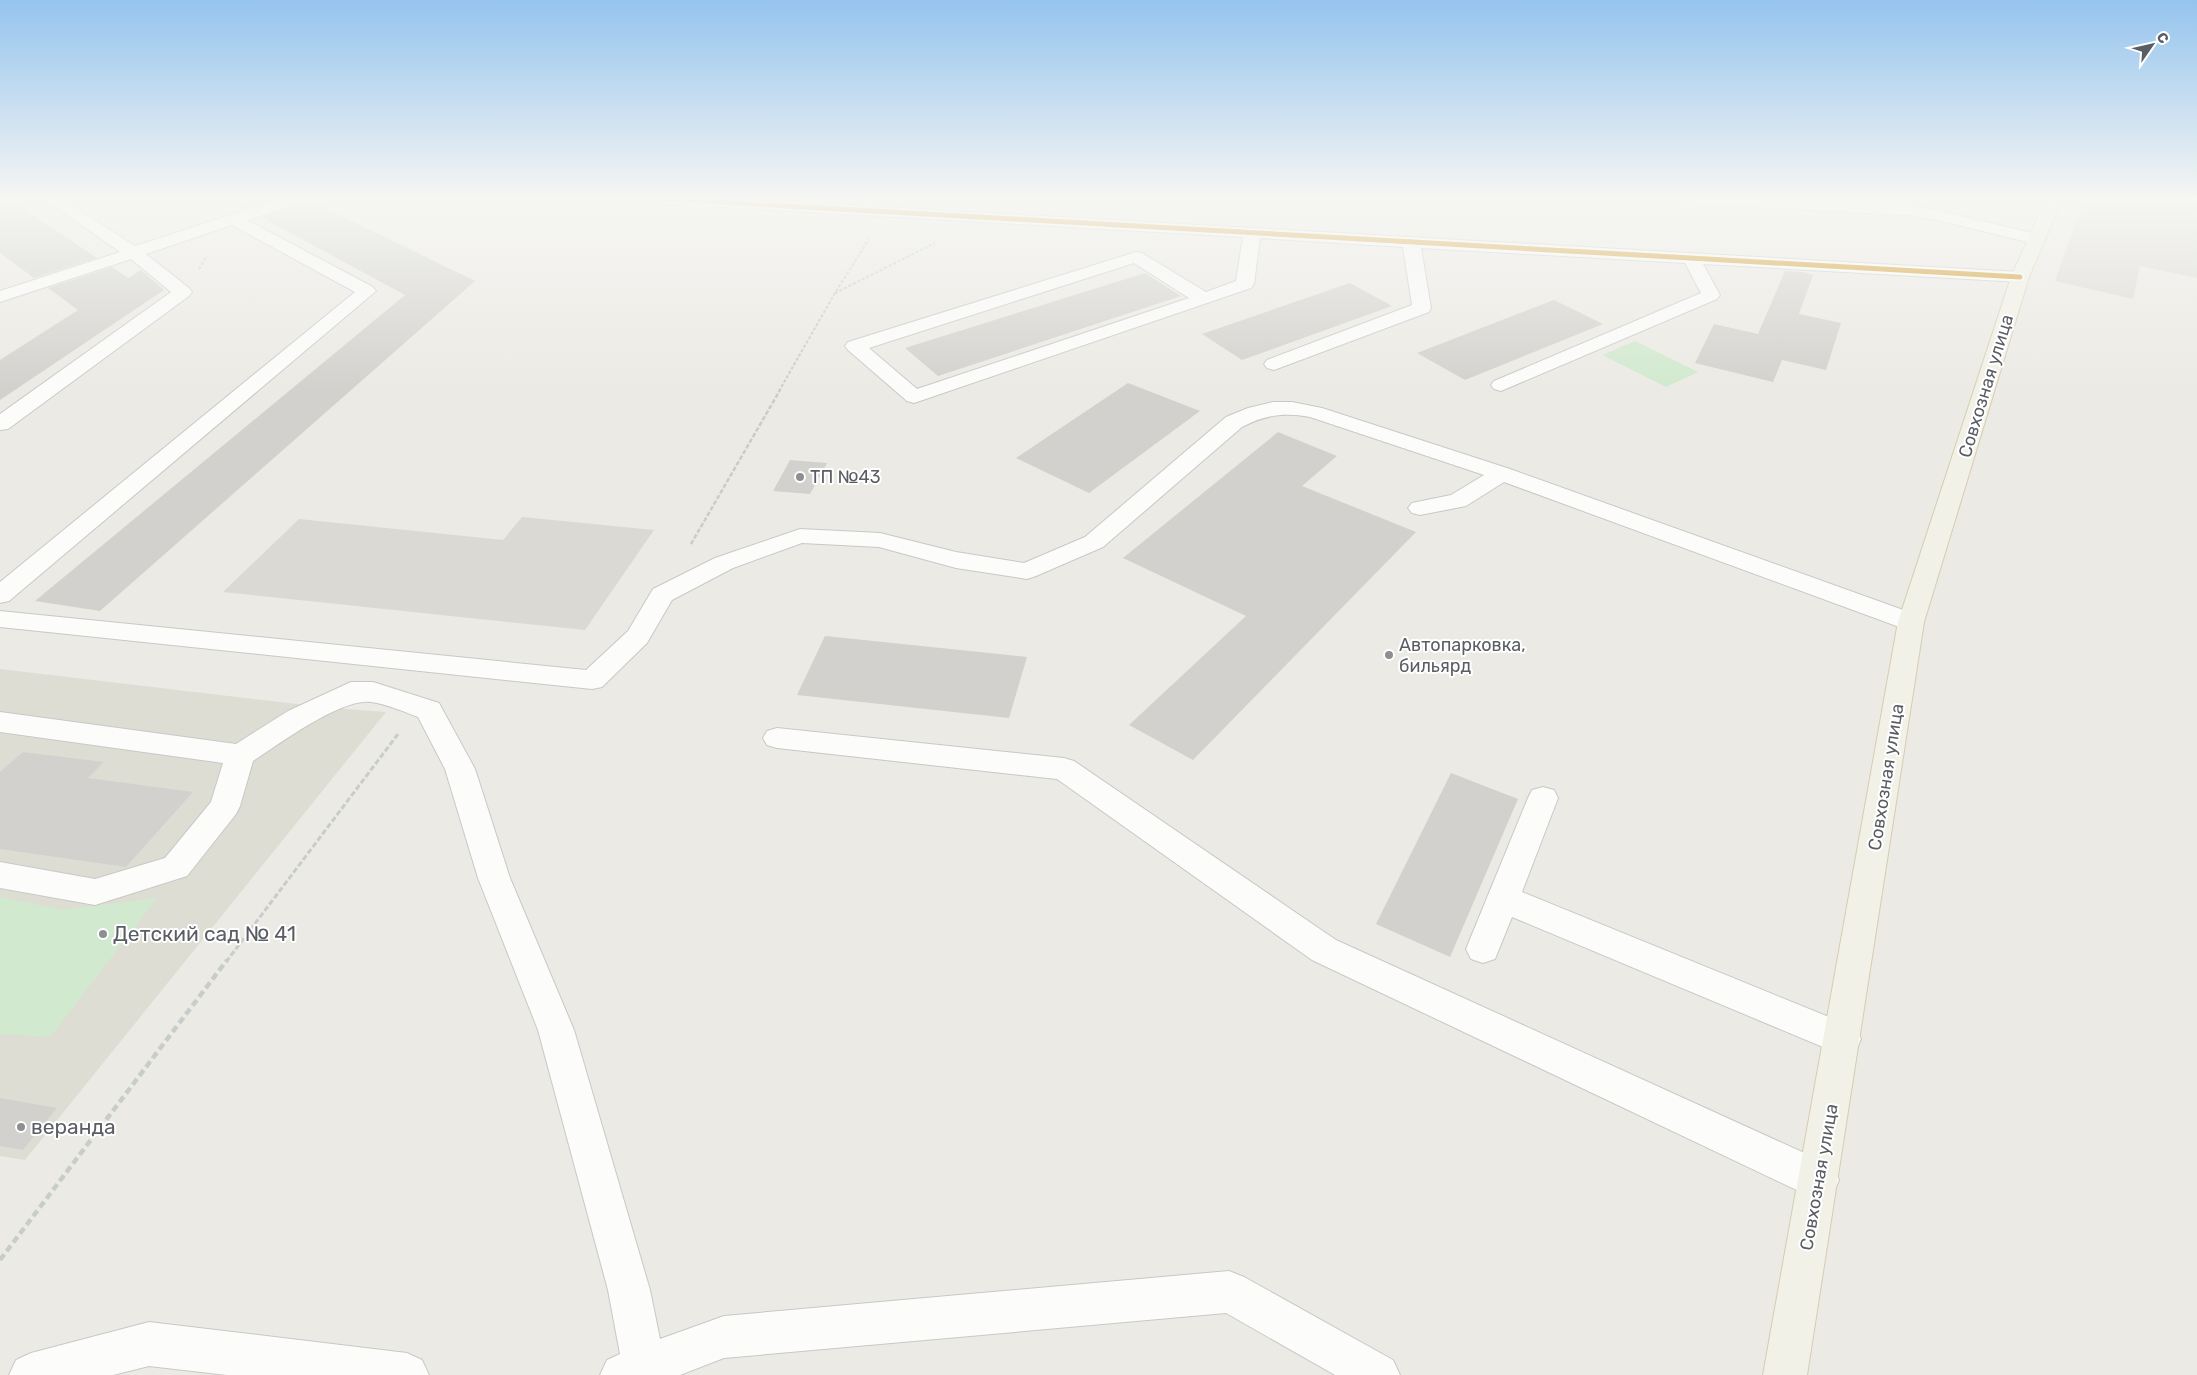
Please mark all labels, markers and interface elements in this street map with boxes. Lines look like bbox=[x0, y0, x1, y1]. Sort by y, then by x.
north arrow bbox=[2127, 20, 2177, 70]
text: С bbox=[2153, 29, 2172, 47]
street label: Совхозная улица bbox=[1954, 312, 2018, 460]
place label: ТП №43 bbox=[810, 466, 881, 488]
marker: ТП №43 bbox=[794, 471, 806, 483]
place label: Автопарковка, бильярд bbox=[1399, 634, 1526, 677]
marker: Автопарковка, бильярд bbox=[1383, 649, 1395, 661]
street label: Совхозная улица bbox=[1864, 702, 1908, 852]
place label: Детский сад № 41 bbox=[113, 921, 296, 946]
marker: Детский сад № 41 bbox=[97, 928, 109, 940]
street label: Совхозная улица bbox=[1795, 1102, 1843, 1252]
place label: веранда bbox=[31, 1114, 116, 1139]
marker: веранда bbox=[15, 1121, 27, 1133]

